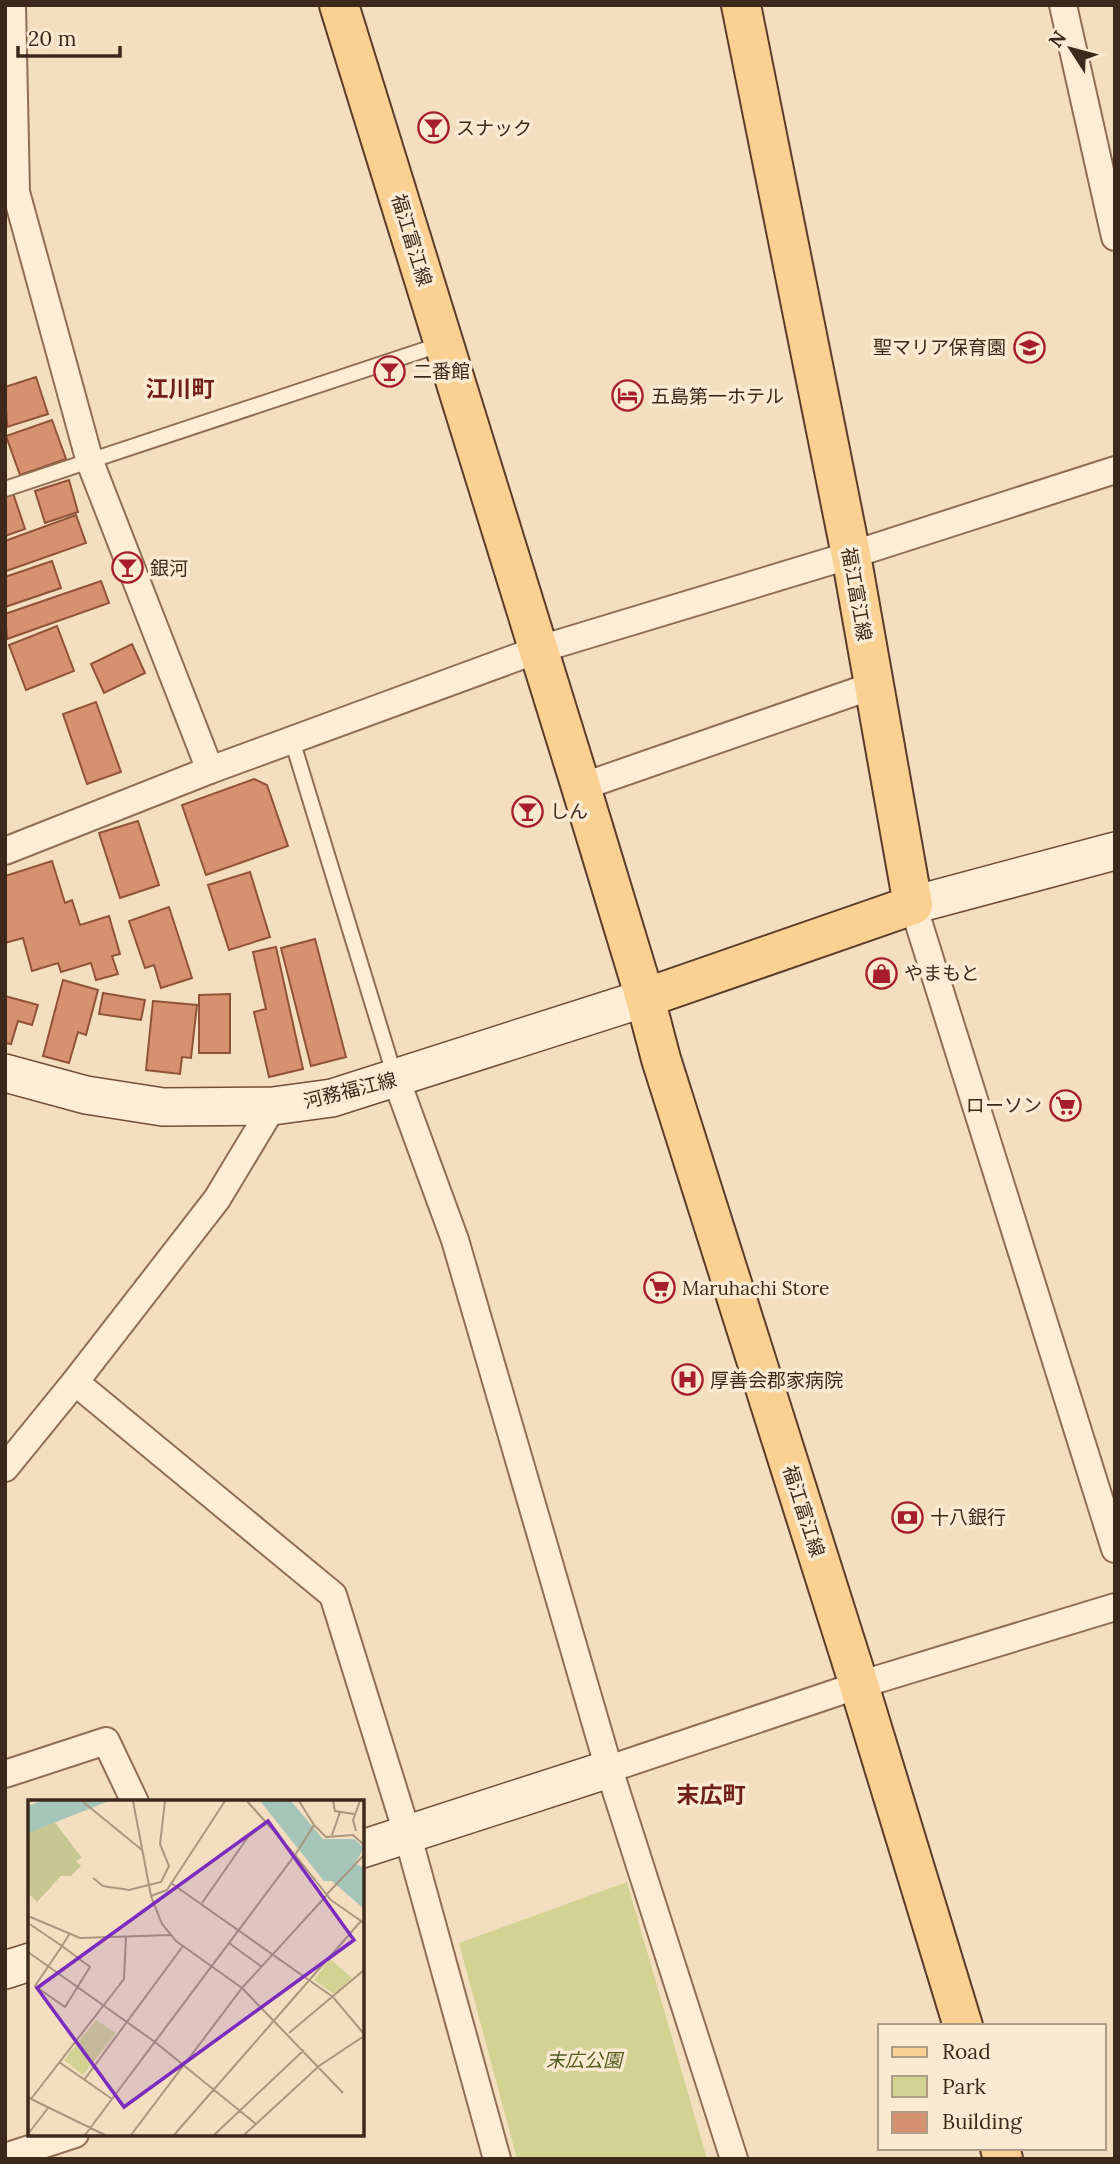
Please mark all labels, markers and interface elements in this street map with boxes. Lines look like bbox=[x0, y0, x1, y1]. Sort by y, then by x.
scale bar bbox=[18, 14, 119, 58]
north arrow bbox=[1036, 14, 1106, 84]
text: 20 m bbox=[28, 25, 77, 52]
text: N bbox=[1043, 26, 1071, 52]
bar icon: スナック bbox=[416, 111, 450, 145]
place label: スナック bbox=[456, 116, 532, 140]
street label: 福江富江線 bbox=[387, 191, 437, 289]
school or university icon: 聖マリア保育園 bbox=[1012, 330, 1046, 364]
place label: 聖マリア保育園 bbox=[873, 335, 1006, 359]
bar icon: 二番館 bbox=[373, 354, 407, 388]
place label: 二番館 bbox=[413, 359, 470, 383]
district label: 江川町 bbox=[146, 374, 215, 403]
hotel icon: 五島第一ホテル bbox=[611, 379, 645, 413]
place label: 五島第一ホテル bbox=[651, 384, 784, 408]
street label: 福江富江線 bbox=[837, 545, 877, 643]
bar icon: 銀河 bbox=[110, 551, 144, 585]
place label: 銀河 bbox=[150, 556, 188, 580]
bar icon: しん bbox=[510, 794, 544, 828]
place label: しん bbox=[550, 799, 588, 823]
shop icon: やまもと bbox=[864, 956, 898, 990]
place label: やまもと bbox=[904, 961, 980, 985]
street label: 河務福江線 bbox=[301, 1067, 399, 1113]
supermarket icon: ローソン bbox=[1048, 1088, 1082, 1122]
place label: ローソン bbox=[966, 1093, 1042, 1117]
supermarket icon: Maruhachi Store bbox=[642, 1271, 676, 1305]
place label: Maruhachi Store bbox=[682, 1276, 829, 1300]
hospital icon: 厚善会郡家病院 bbox=[670, 1363, 704, 1397]
place label: 厚善会郡家病院 bbox=[710, 1368, 843, 1392]
street label: 福江富江線 bbox=[778, 1462, 830, 1560]
bank icon: 十八銀行 bbox=[890, 1500, 924, 1534]
place label: 十八銀行 bbox=[930, 1505, 1006, 1529]
district label: 末広町 bbox=[677, 1780, 746, 1809]
inset map bbox=[28, 1800, 364, 2136]
legend bbox=[878, 2024, 1106, 2150]
text: Road bbox=[942, 2038, 991, 2065]
park label: 末広公園 bbox=[546, 2048, 625, 2072]
text: Park bbox=[942, 2073, 986, 2100]
text: Building bbox=[942, 2108, 1022, 2135]

